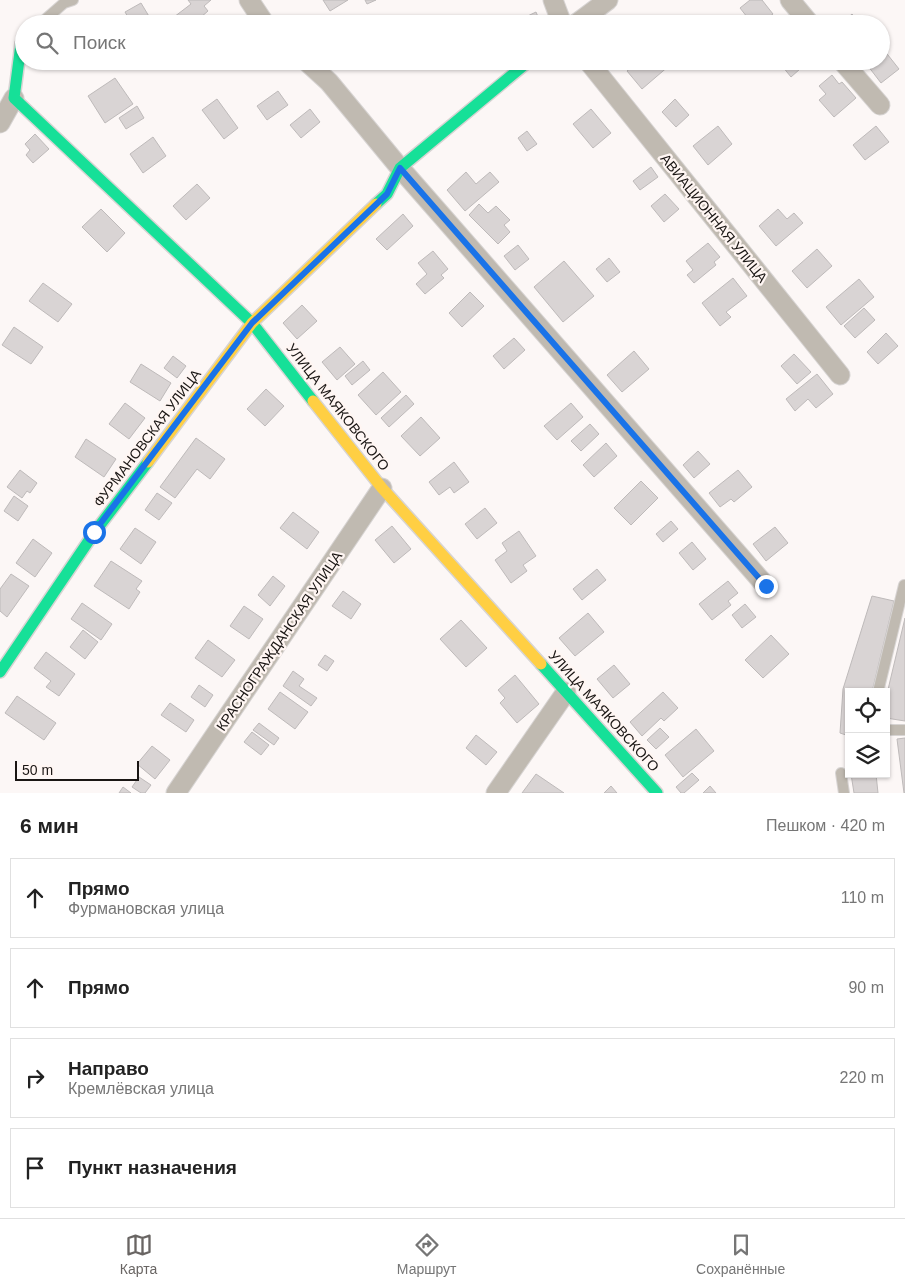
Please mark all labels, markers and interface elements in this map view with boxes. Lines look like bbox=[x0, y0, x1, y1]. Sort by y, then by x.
search box bbox=[15, 15, 890, 70]
icon: search bbox=[33, 29, 61, 57]
text: Поиск bbox=[73, 32, 126, 53]
street label: АВИАЦИОННАЯ УЛИЦА bbox=[657, 151, 771, 286]
street label: УЛИЦА МАЯКОВСКОГО bbox=[283, 340, 393, 474]
street label: ФУРМАНОВСКАЯ УЛИЦА bbox=[90, 366, 204, 510]
route start bbox=[83, 521, 106, 544]
street label: КРАСНОГРАЖДАНСКАЯ УЛИЦА bbox=[213, 548, 346, 734]
route end bbox=[755, 575, 778, 598]
street label: УЛИЦА МАЯКОВСКОГО bbox=[546, 647, 662, 775]
map controls bbox=[845, 688, 890, 778]
button: locate bbox=[845, 688, 890, 733]
button: layers bbox=[845, 733, 890, 778]
scale bar bbox=[15, 758, 139, 781]
text: 50 m bbox=[22, 762, 53, 778]
text: 6 мин bbox=[20, 814, 79, 837]
text: Пешком · 420 m bbox=[766, 817, 885, 834]
text: Прямо bbox=[68, 878, 130, 899]
icon: ahead bbox=[21, 884, 49, 912]
text: 110 m bbox=[841, 889, 884, 906]
text: Фурмановская улица bbox=[68, 900, 224, 917]
icon: ahead bbox=[21, 974, 49, 1002]
text: Прямо bbox=[68, 977, 130, 998]
text: 90 m bbox=[848, 979, 884, 996]
text: Направо bbox=[68, 1058, 149, 1079]
icon: right bbox=[21, 1064, 49, 1092]
text: 220 m bbox=[840, 1069, 884, 1086]
text: Кремлёвская улица bbox=[68, 1080, 214, 1097]
icon: arrive bbox=[21, 1154, 49, 1182]
text: Пункт назначения bbox=[68, 1157, 237, 1178]
tab: Карта bbox=[120, 1231, 157, 1277]
tab: Маршрут bbox=[397, 1231, 456, 1277]
tab: Сохранённые bbox=[696, 1231, 785, 1277]

